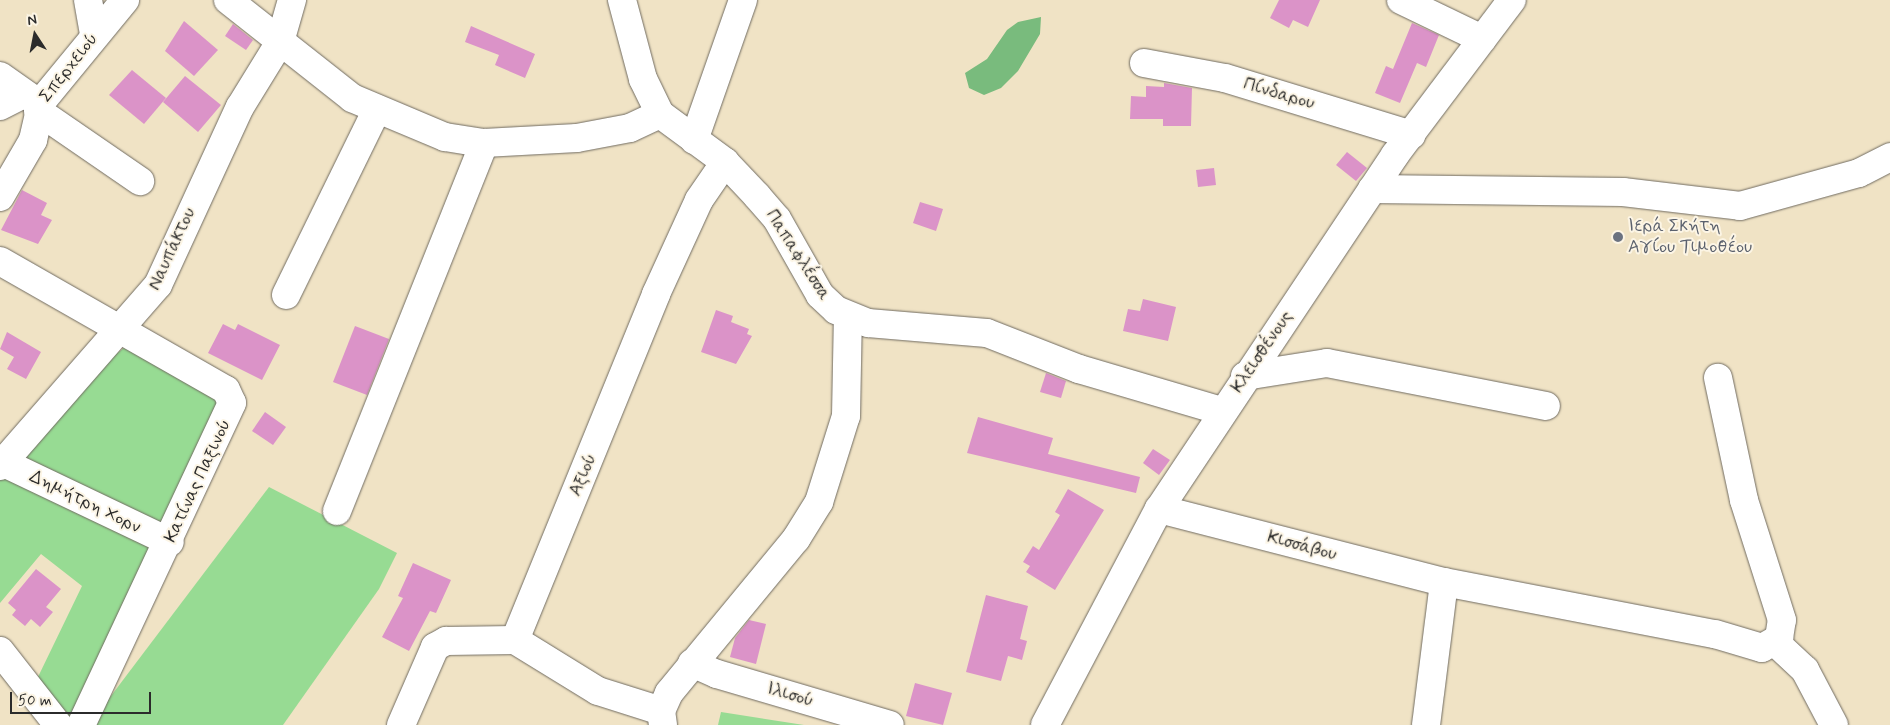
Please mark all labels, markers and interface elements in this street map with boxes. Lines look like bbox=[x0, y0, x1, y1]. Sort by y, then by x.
north arrow bbox=[10, 10, 60, 60]
text: N bbox=[26, 11, 38, 30]
street label: Σπερχειού bbox=[35, 29, 103, 107]
street label: Πίνδαρου bbox=[1241, 74, 1317, 114]
street label: Ναυπάκτου bbox=[144, 204, 200, 294]
street label: Παπαφλέσσα bbox=[761, 206, 835, 304]
place label: Ιερά Σκήτη Αγίου Τιμοθέου bbox=[1628, 216, 1752, 258]
marker: Ιερά Σκήτη Αγίου Τιμοθέου bbox=[1612, 231, 1624, 243]
street label: Κλεισθένους bbox=[1227, 307, 1297, 397]
street label: Κατίνας Παξινού bbox=[160, 416, 236, 546]
street label: Αξιού bbox=[565, 451, 601, 499]
street label: Δημήτρη Χορν bbox=[26, 466, 144, 538]
street label: Κισσάβου bbox=[1265, 526, 1339, 566]
street label: Ιλισού bbox=[764, 678, 816, 712]
scale bar bbox=[12, 682, 154, 714]
text: 50 m bbox=[18, 691, 52, 711]

